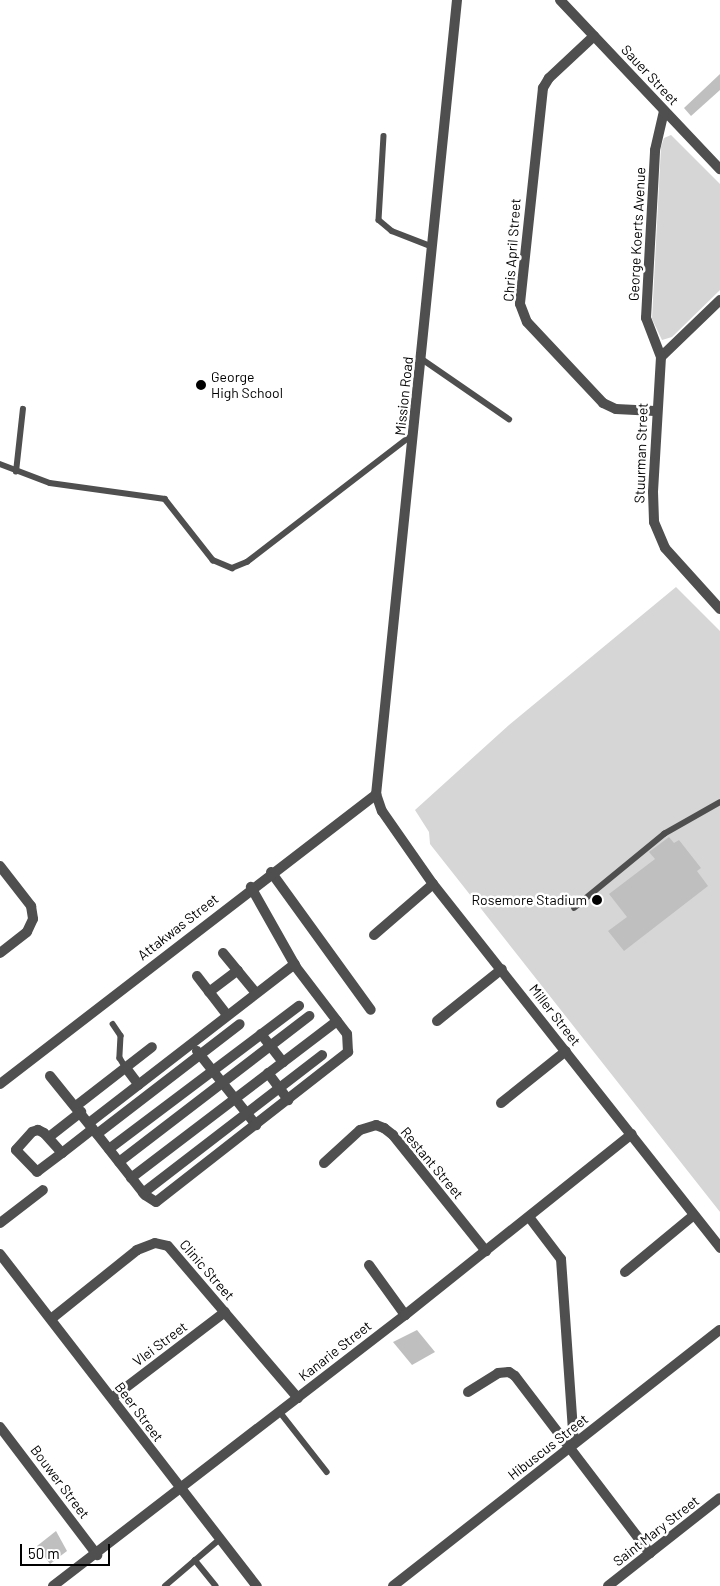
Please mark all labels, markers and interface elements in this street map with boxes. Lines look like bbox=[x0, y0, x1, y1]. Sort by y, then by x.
street label: Sauer Street bbox=[618, 41, 682, 109]
street label: George Koerts Avenue bbox=[625, 167, 649, 301]
street label: Chris April Street bbox=[500, 198, 524, 302]
street label: Mission Road bbox=[391, 356, 417, 436]
place label: George High School bbox=[211, 369, 283, 402]
marker: George High School bbox=[195, 379, 207, 391]
street label: Stuurman Street bbox=[631, 402, 651, 504]
street label: Attakwas Street bbox=[134, 890, 222, 964]
place label: Rosemore Stadium bbox=[472, 892, 587, 908]
marker: Rosemore Stadium bbox=[591, 894, 603, 906]
street label: Miller Street bbox=[526, 981, 584, 1049]
street label: Restant Street bbox=[397, 1124, 467, 1202]
street label: Clinic Street bbox=[176, 1236, 238, 1304]
street label: Kanarie Street bbox=[295, 1317, 375, 1385]
street label: Vlei Street bbox=[130, 1318, 190, 1370]
street label: Beer Street bbox=[111, 1379, 167, 1445]
street label: Hibuscus Street bbox=[505, 1410, 591, 1484]
street label: Bouwer Street bbox=[27, 1442, 93, 1522]
street label: Saint Mary Street bbox=[610, 1492, 702, 1570]
scale bar bbox=[22, 1534, 112, 1566]
text: 50 m bbox=[28, 1544, 60, 1562]

